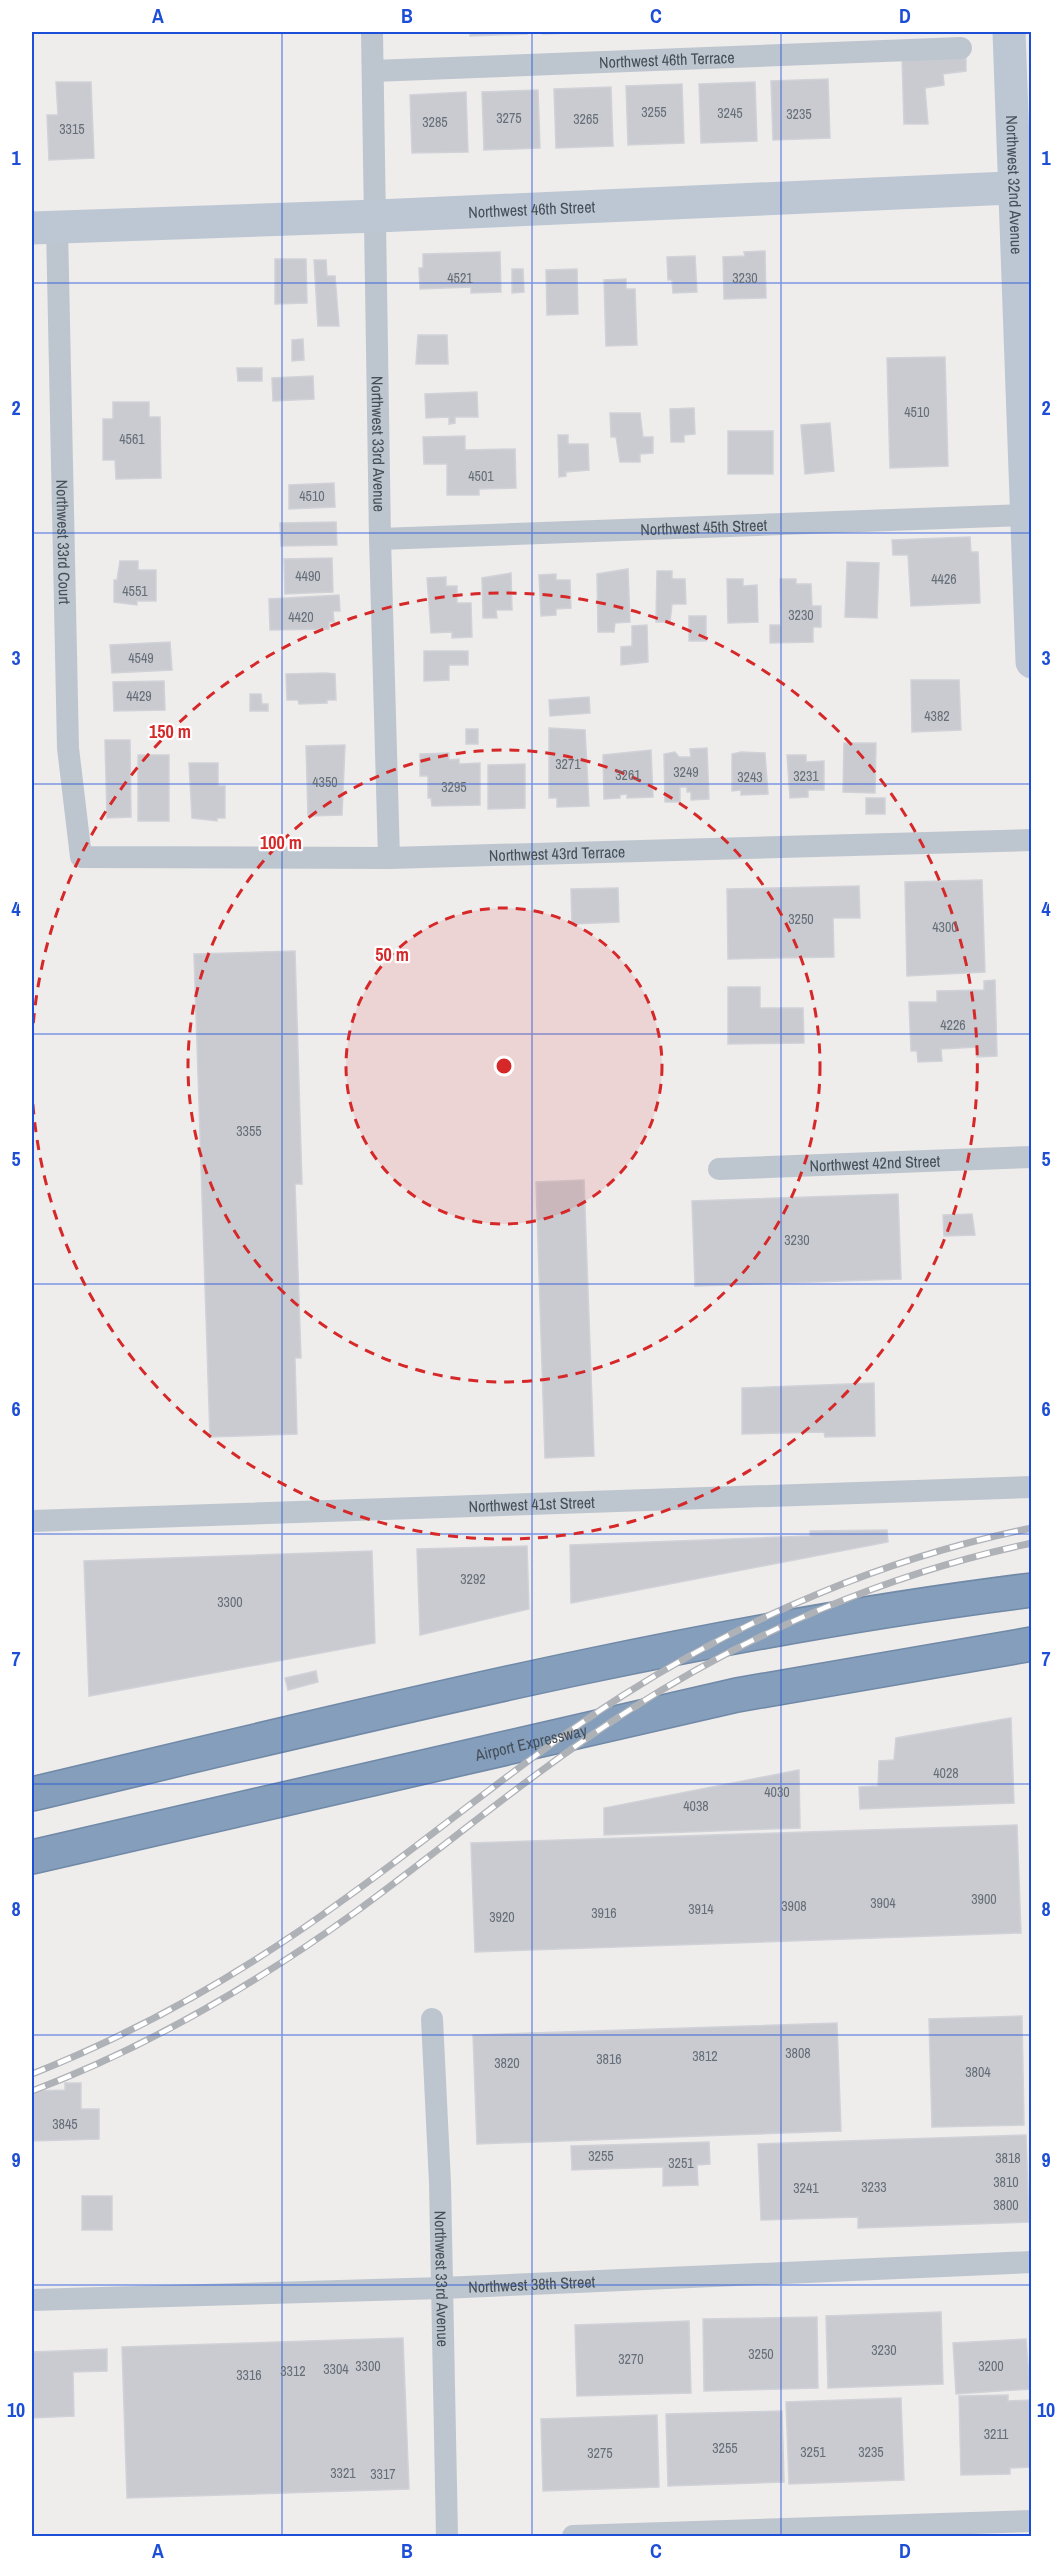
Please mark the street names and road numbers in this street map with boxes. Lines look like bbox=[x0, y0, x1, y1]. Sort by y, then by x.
street label: Northwest 46th Terrace bbox=[599, 46, 735, 73]
street label: Northwest 32nd Avenue bbox=[1001, 115, 1028, 255]
street label: Northwest 46th Street bbox=[468, 195, 596, 223]
street label: Northwest 33rd Avenue bbox=[366, 376, 391, 512]
street label: Northwest 33rd Court bbox=[51, 479, 76, 605]
street label: Northwest 45th Street bbox=[640, 514, 768, 540]
street label: Northwest 43rd Terrace bbox=[489, 840, 625, 866]
street label: Northwest 42nd Street bbox=[809, 1150, 941, 1177]
street label: Northwest 41st Street bbox=[468, 1491, 596, 1517]
street label: Airport Expressway bbox=[472, 1719, 589, 1766]
street label: Northwest 33rd Avenue bbox=[430, 2210, 454, 2347]
street label: Northwest 38th Street bbox=[468, 2270, 596, 2298]

